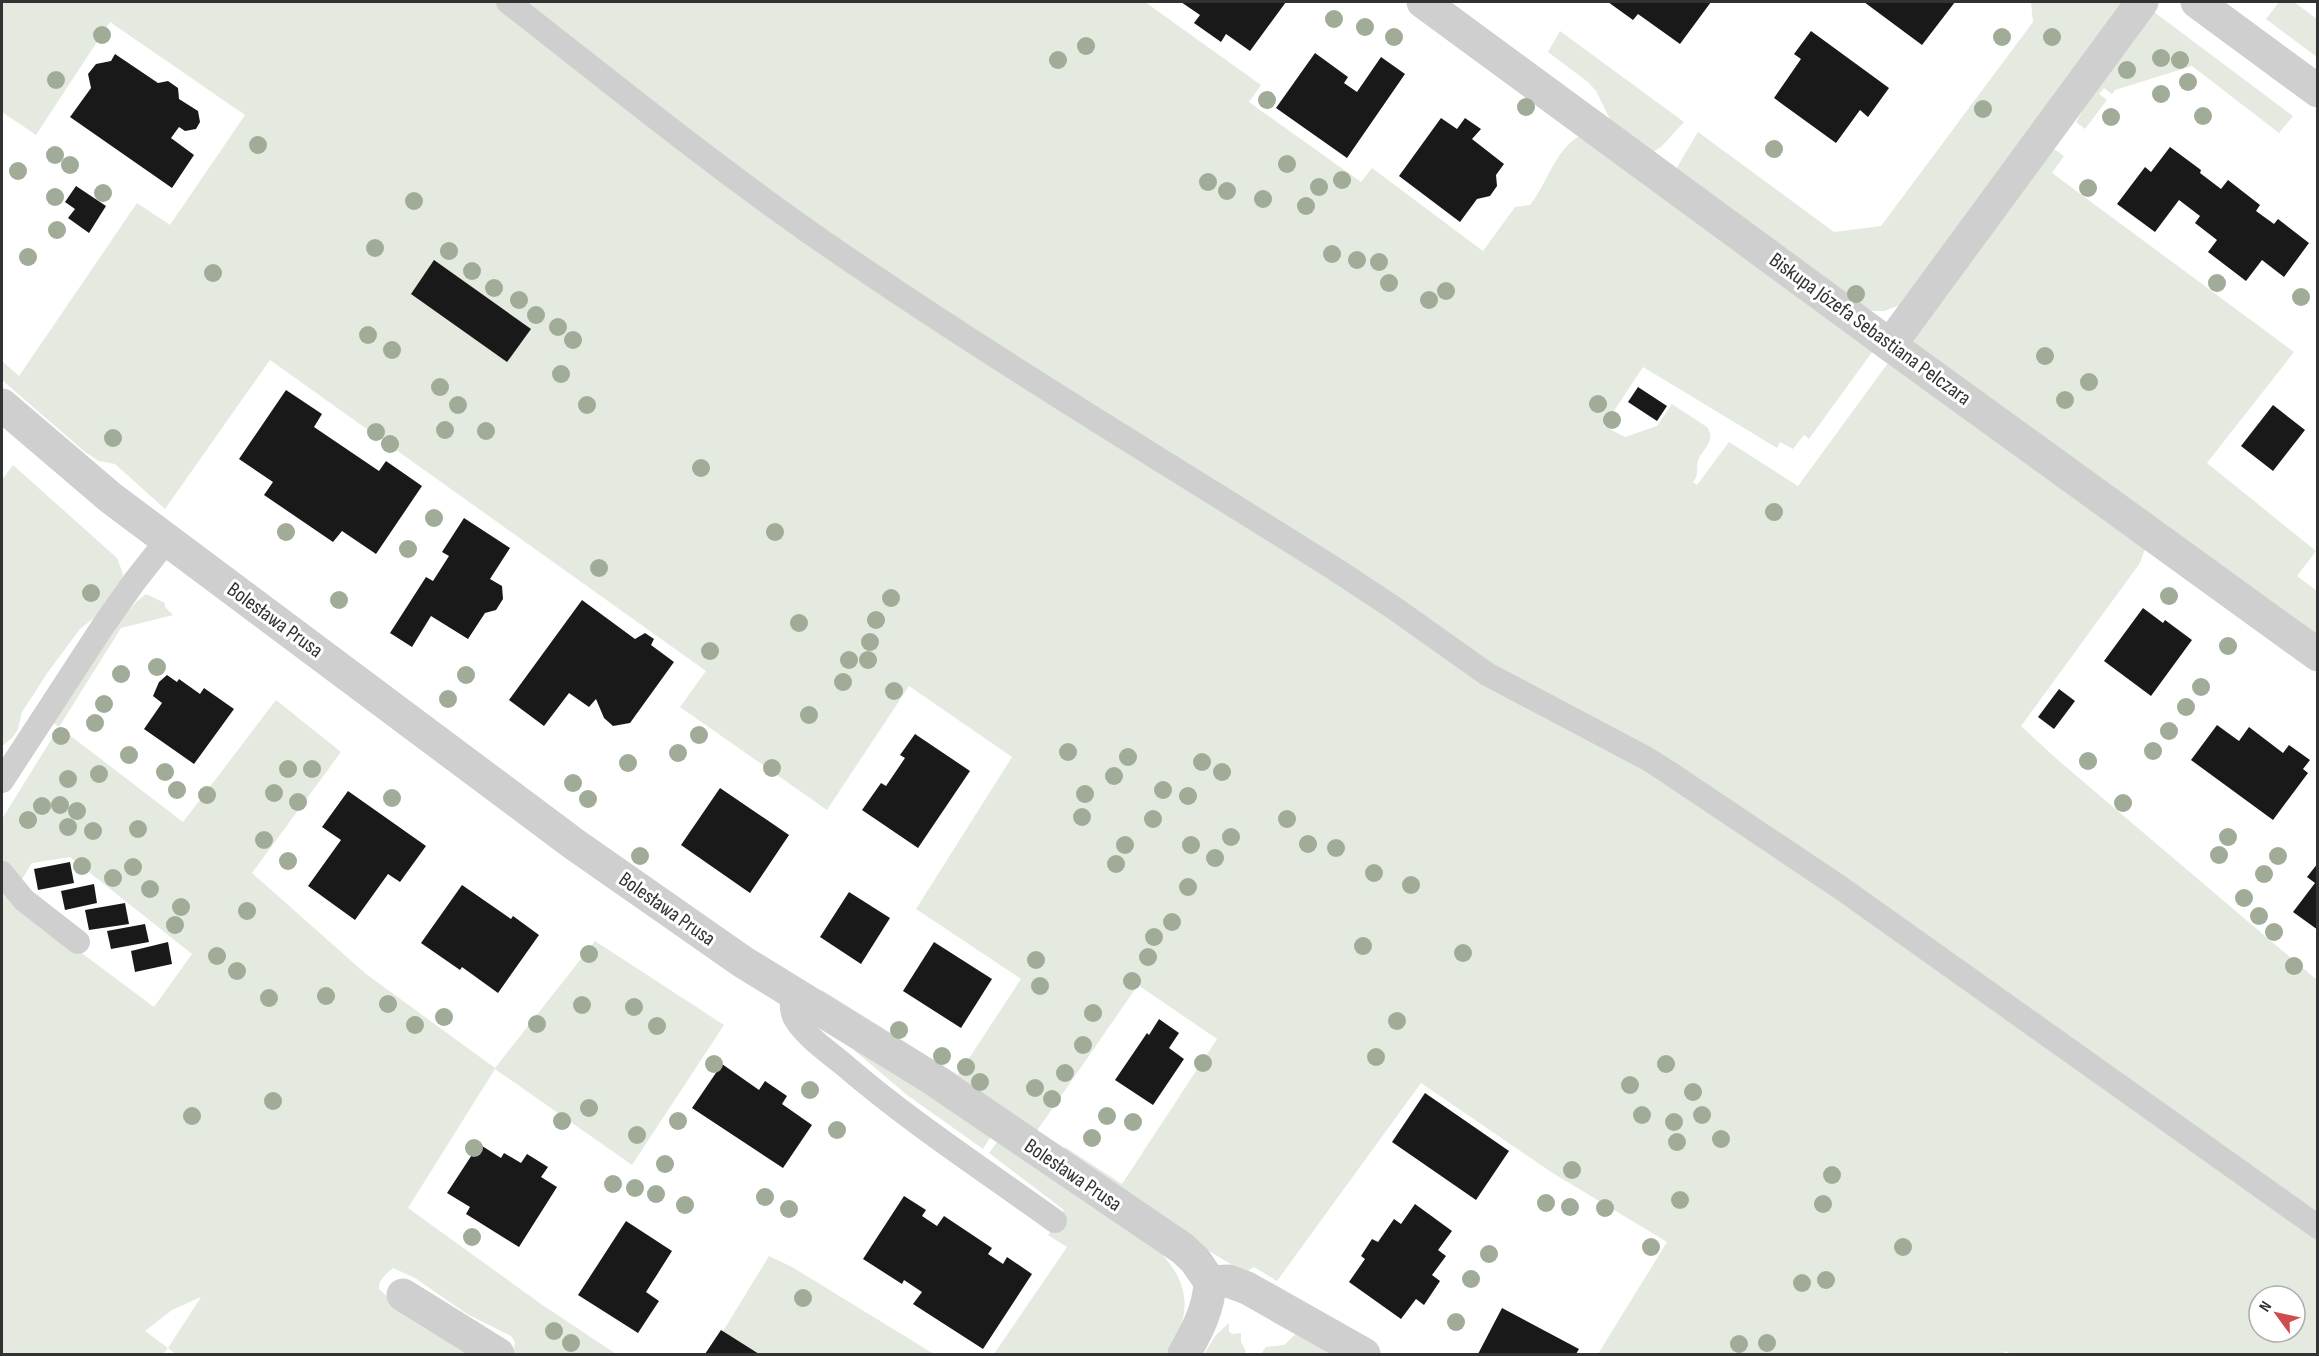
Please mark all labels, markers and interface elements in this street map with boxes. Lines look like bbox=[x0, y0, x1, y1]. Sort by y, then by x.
street label: Biskupa Józefa Sebastiana Pelczara bbox=[1764, 247, 1976, 411]
street label: Bolesława Prusa bbox=[222, 577, 328, 663]
street label: Bolesława Prusa bbox=[614, 867, 720, 951]
street label: Bolesława Prusa bbox=[1020, 1133, 1126, 1217]
north arrow bbox=[2247, 1284, 2307, 1344]
text: N bbox=[2255, 1298, 2276, 1315]

